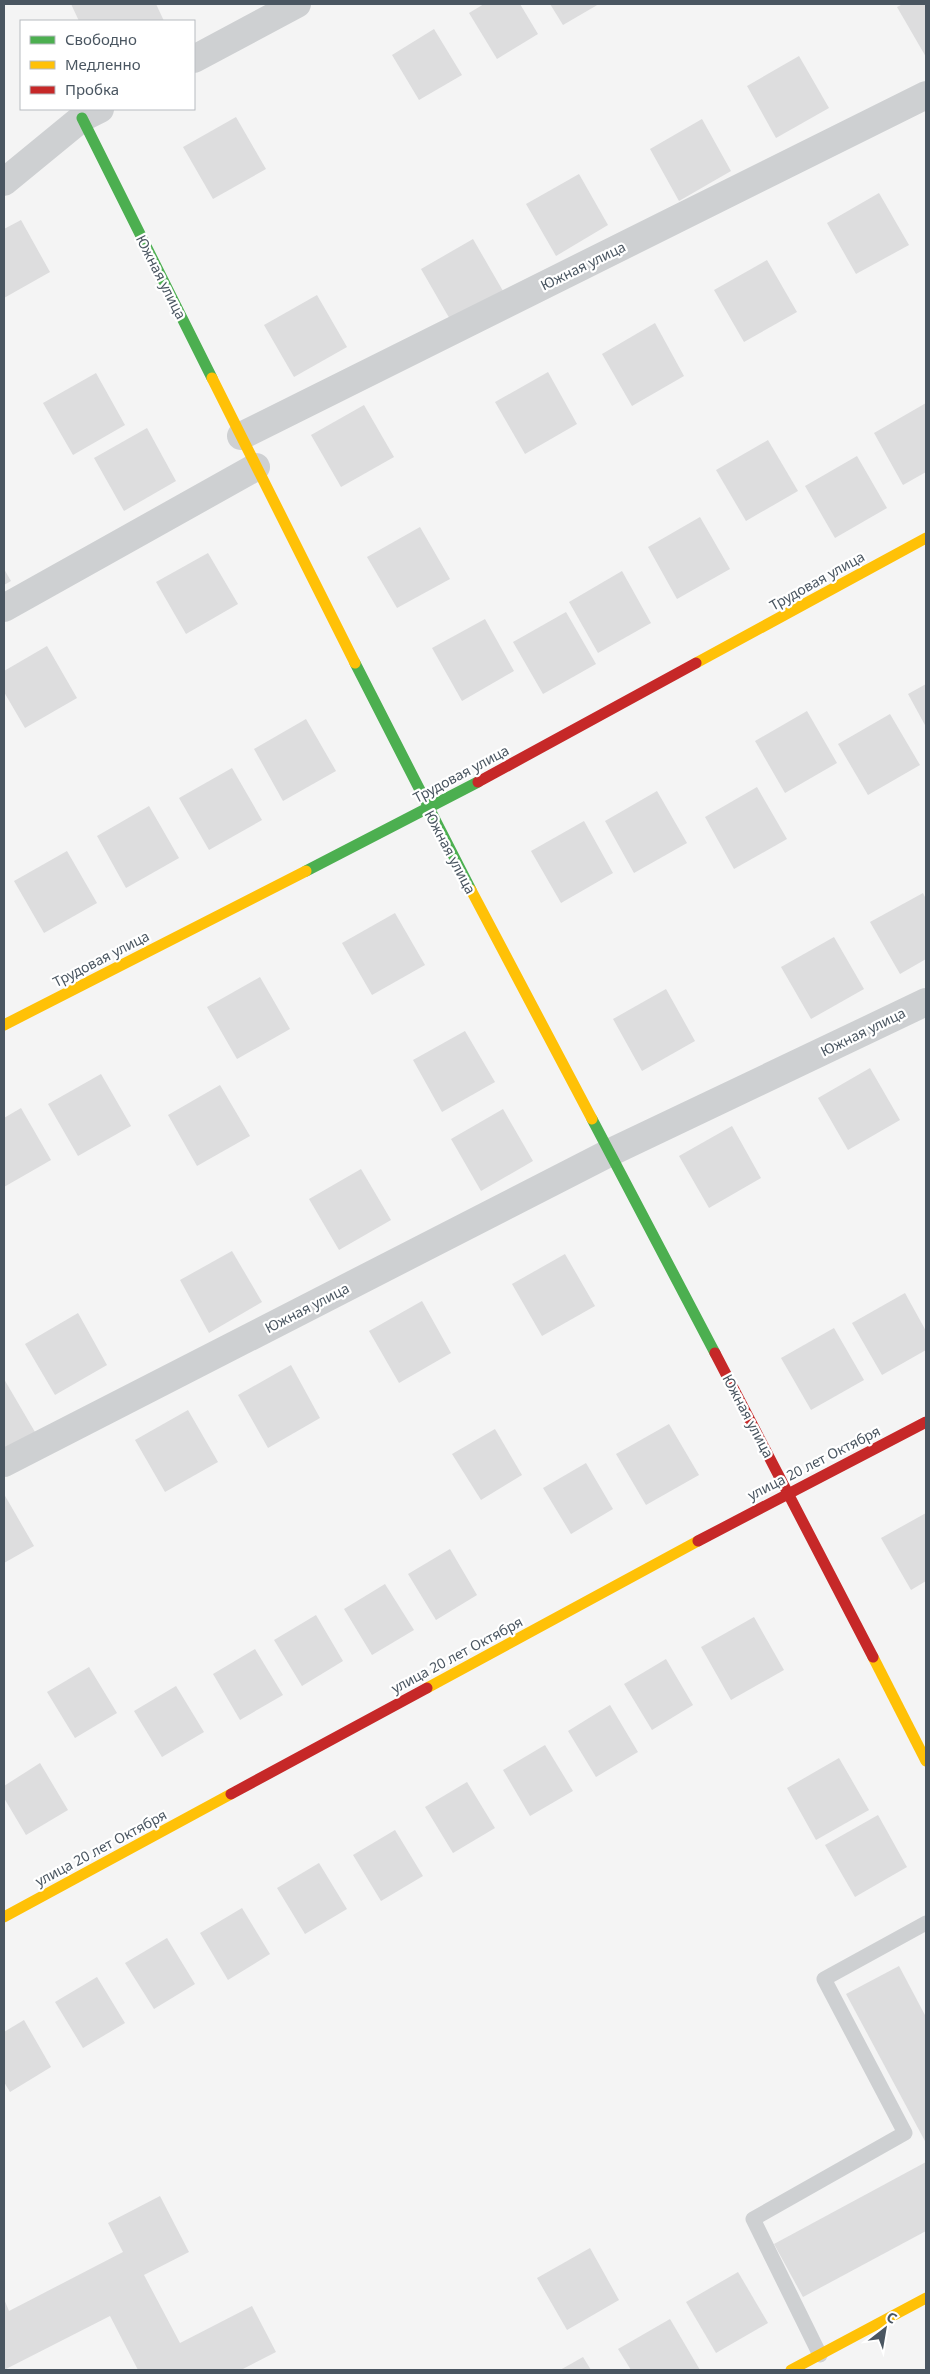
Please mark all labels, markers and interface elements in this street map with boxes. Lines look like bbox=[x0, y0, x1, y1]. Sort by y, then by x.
legend bbox=[20, 20, 195, 110]
text: Свободно bbox=[65, 29, 137, 49]
text: Медленно bbox=[65, 54, 141, 74]
text: Пробка bbox=[65, 79, 119, 99]
street label: Южная улица bbox=[132, 231, 191, 322]
street label: Южная улица bbox=[537, 237, 628, 294]
street label: Трудовая улица bbox=[766, 547, 868, 615]
street label: Трудовая улица bbox=[410, 740, 512, 807]
street label: Южная улица bbox=[420, 807, 480, 897]
street label: Трудовая улица bbox=[49, 926, 152, 991]
street label: Южная улица bbox=[817, 1003, 908, 1060]
street label: Южная улица bbox=[261, 1278, 352, 1337]
street label: Южная улица bbox=[718, 1371, 778, 1461]
street label: улица 20 лет Октября bbox=[744, 1421, 883, 1504]
street label: улица 20 лет Октября bbox=[388, 1612, 526, 1697]
street label: улица 20 лет Октября bbox=[32, 1805, 170, 1890]
north arrow bbox=[860, 2304, 910, 2354]
text: С bbox=[883, 2307, 901, 2328]

